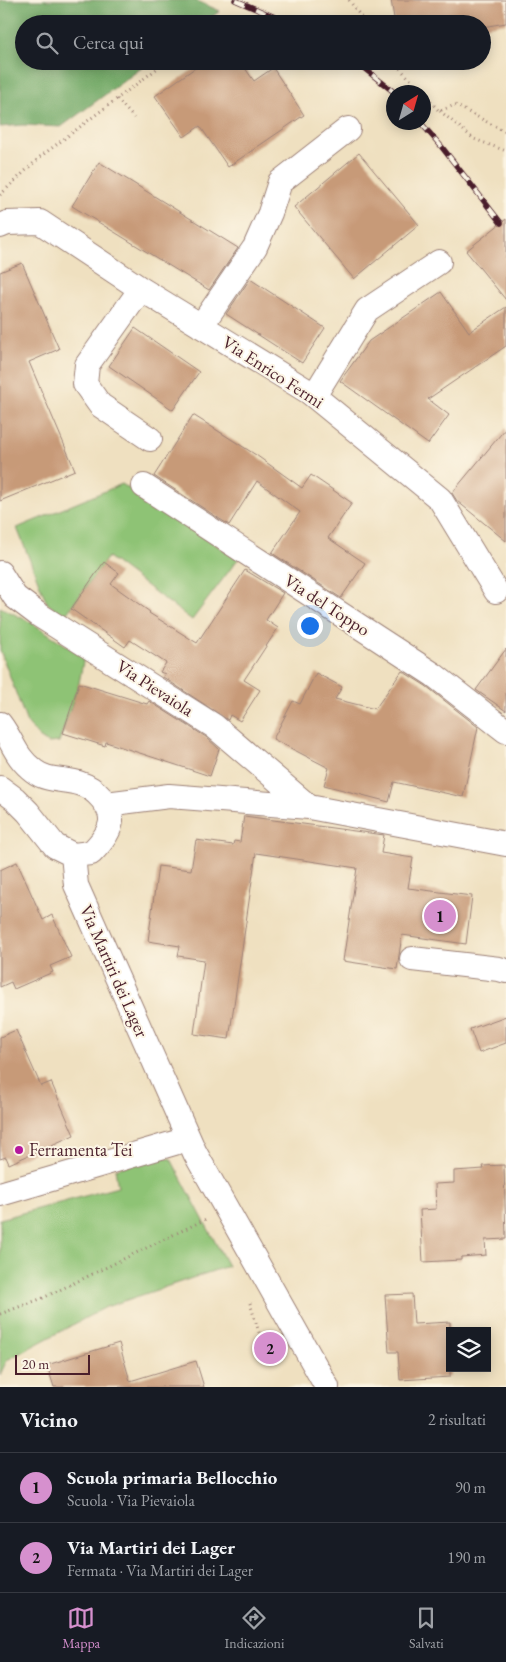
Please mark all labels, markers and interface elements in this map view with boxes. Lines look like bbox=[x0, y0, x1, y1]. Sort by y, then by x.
search box bbox=[15, 15, 491, 70]
icon: search bbox=[33, 29, 61, 57]
text: Cerca qui bbox=[73, 30, 144, 55]
north arrow bbox=[386, 85, 431, 130]
street label: Via Enrico Fermi bbox=[218, 330, 329, 413]
street label: Via del Toppo bbox=[280, 568, 375, 641]
your location bbox=[297, 613, 323, 639]
street label: Via Pievaiola bbox=[112, 654, 199, 722]
pin: 1 bbox=[424, 897, 456, 935]
street label: Via Martiri dei Lager bbox=[75, 901, 154, 1041]
place label: Ferramenta Tei bbox=[29, 1138, 133, 1161]
marker: Ferramenta Tei bbox=[13, 1144, 25, 1156]
map controls bbox=[446, 1327, 491, 1372]
button: layers bbox=[446, 1327, 491, 1372]
pin: 2 bbox=[254, 1329, 286, 1367]
scale bar bbox=[15, 1352, 90, 1375]
text: 20 m bbox=[22, 1355, 49, 1373]
text: Vicino bbox=[20, 1406, 78, 1433]
text: 2 risultati bbox=[428, 1409, 486, 1430]
text: Scuola primaria Bellocchio bbox=[67, 1465, 277, 1490]
text: 1 bbox=[32, 1477, 40, 1498]
text: 90 m bbox=[455, 1477, 486, 1498]
text: Scuola · Via Pievaiola bbox=[67, 1490, 195, 1511]
text: Via Martiri dei Lager bbox=[67, 1535, 235, 1560]
text: 2 bbox=[32, 1547, 40, 1568]
text: 190 m bbox=[447, 1547, 486, 1568]
text: Fermata · Via Martiri dei Lager bbox=[67, 1560, 253, 1581]
tab: Mappa bbox=[62, 1604, 100, 1652]
tab: Indicazioni bbox=[225, 1604, 284, 1652]
tab: Salvati bbox=[409, 1604, 444, 1652]

